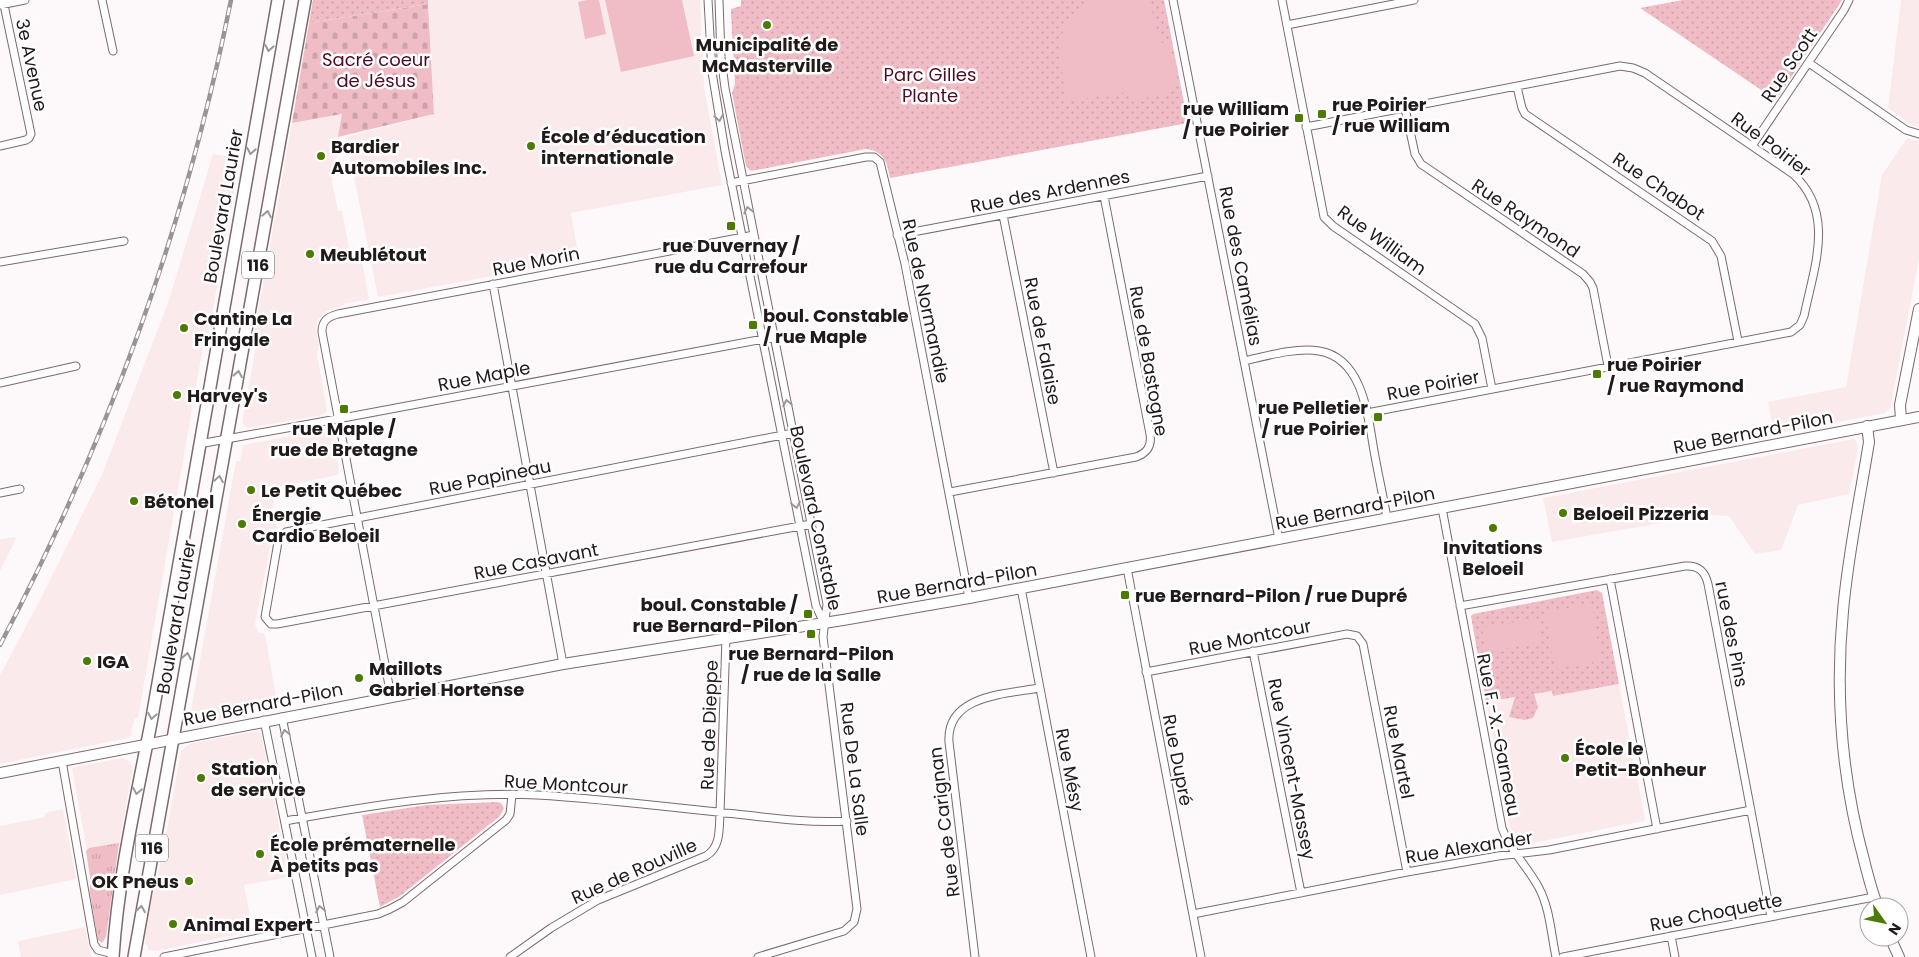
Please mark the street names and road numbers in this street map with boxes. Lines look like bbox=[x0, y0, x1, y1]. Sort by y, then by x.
street label: 3e Avenue bbox=[10, 16, 54, 114]
street label: Rue Scott bbox=[1755, 23, 1823, 107]
street label: Rue Poirier bbox=[1726, 106, 1816, 182]
street label: Boulevard Laurier bbox=[197, 127, 249, 285]
street label: Rue Chabot bbox=[1608, 146, 1710, 226]
street label: Rue des Ardennes bbox=[968, 163, 1132, 219]
street label: Rue Raymond bbox=[1467, 173, 1585, 263]
street label: Rue des Camélias bbox=[1213, 184, 1269, 348]
street label: Rue William bbox=[1332, 199, 1432, 281]
street label: Rue de Normandie bbox=[896, 217, 956, 385]
street label: Rue Morin bbox=[490, 240, 582, 282]
road number: 116 bbox=[242, 252, 274, 278]
street label: Rue de Falaise bbox=[1018, 275, 1068, 407]
street label: Rue de Bastogne bbox=[1123, 284, 1175, 438]
street label: Rue Maple bbox=[436, 355, 532, 397]
street label: Rue Poirier bbox=[1385, 364, 1482, 406]
street label: Rue Bernard-Pilon bbox=[1671, 404, 1835, 460]
street label: Boulevard Constable bbox=[784, 423, 848, 613]
street label: Rue Papineau bbox=[427, 453, 553, 501]
street label: Rue Bernard-Pilon bbox=[1273, 480, 1437, 536]
street label: Rue Casavant bbox=[472, 537, 600, 585]
street label: Boulevard Laurier bbox=[150, 538, 202, 696]
street label: Rue Bernard-Pilon bbox=[875, 557, 1039, 609]
street label: rue des Pins bbox=[1709, 579, 1755, 689]
street label: Rue Montcour bbox=[1187, 613, 1314, 661]
street label: Rue F.-X.-Garneau bbox=[1471, 651, 1527, 819]
street label: Rue de Dieppe bbox=[694, 659, 724, 791]
street label: Rue Bernard-Pilon bbox=[181, 676, 345, 732]
street label: Rue Vincent-Massey bbox=[1262, 676, 1322, 862]
street label: Rue De La Salle bbox=[834, 701, 876, 837]
street label: Rue Martel bbox=[1378, 703, 1420, 801]
street label: Rue Dupré bbox=[1157, 712, 1199, 808]
street label: Rue Mésy bbox=[1050, 726, 1090, 814]
street label: Rue de Carignan bbox=[922, 745, 966, 899]
street label: Rue Montcour bbox=[503, 768, 629, 800]
street label: Rue Alexander bbox=[1404, 825, 1535, 869]
street label: Rue de Rouville bbox=[567, 832, 701, 910]
road number: 116 bbox=[136, 834, 168, 861]
street label: Rue Choquette bbox=[1648, 887, 1784, 937]

